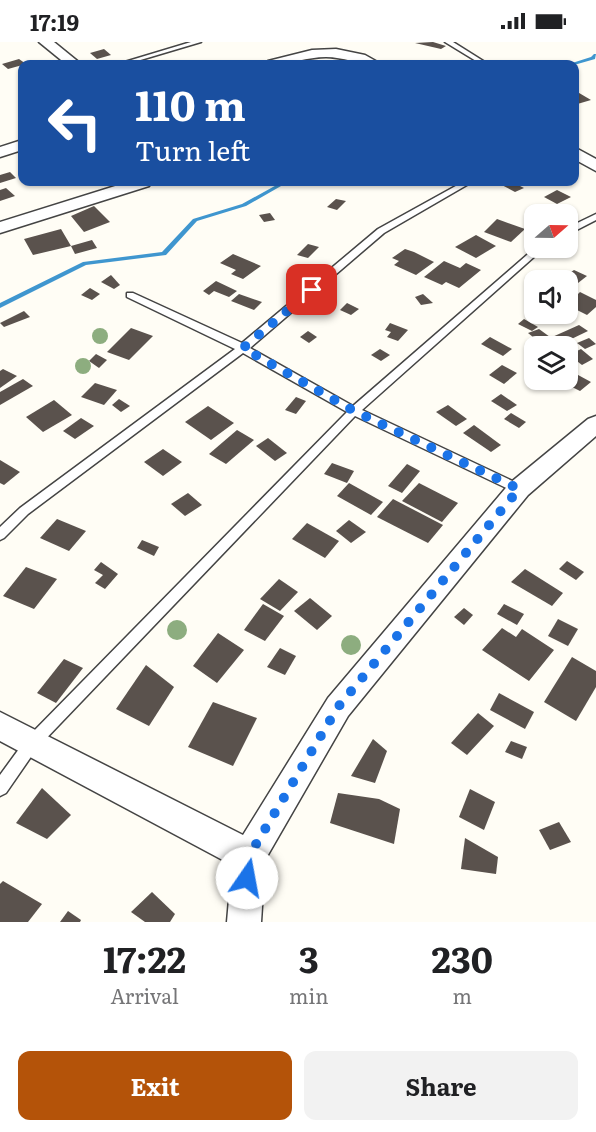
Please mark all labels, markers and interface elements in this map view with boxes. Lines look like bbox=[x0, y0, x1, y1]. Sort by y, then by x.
text: 17:19 bbox=[30, 5, 79, 38]
text: 110 m bbox=[135, 72, 246, 134]
icon: left bbox=[36, 84, 114, 162]
text: Turn left bbox=[135, 129, 250, 169]
north arrow bbox=[524, 204, 578, 258]
map controls bbox=[524, 204, 578, 390]
pin bbox=[286, 264, 337, 315]
button: sound bbox=[524, 270, 578, 324]
icon: arrive bbox=[295, 273, 328, 306]
button: layers bbox=[524, 336, 578, 390]
position arrow bbox=[215, 846, 279, 910]
text: 17:22 bbox=[103, 931, 186, 984]
text: 3 bbox=[299, 931, 319, 984]
text: 230 bbox=[431, 931, 493, 984]
text: Arrival bbox=[110, 980, 179, 1010]
text: min bbox=[289, 980, 328, 1010]
text: m bbox=[452, 980, 472, 1010]
button: Exit bbox=[18, 1051, 292, 1120]
button: Share bbox=[304, 1051, 578, 1120]

